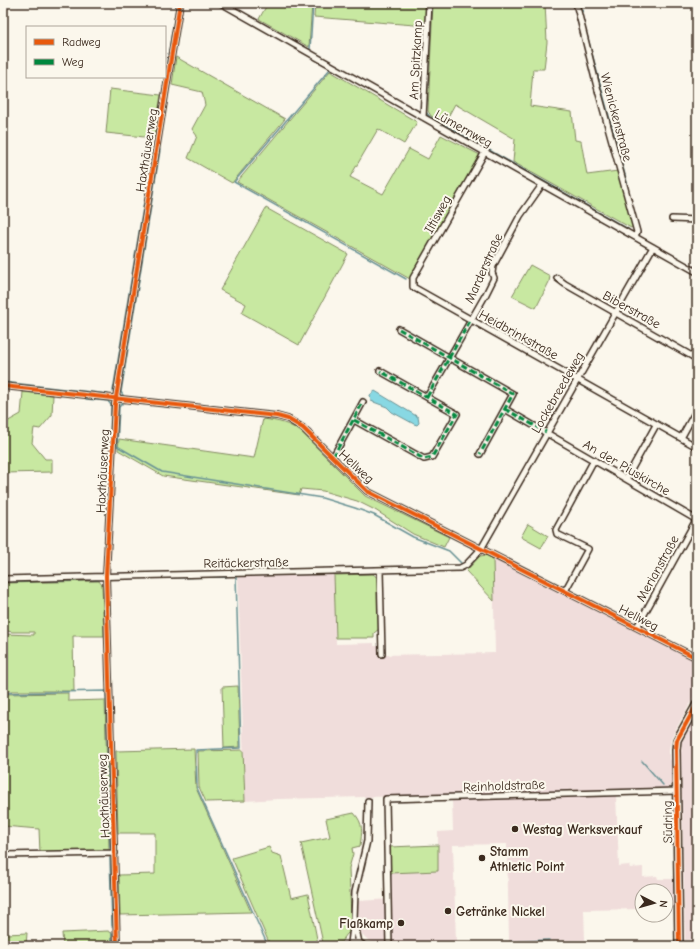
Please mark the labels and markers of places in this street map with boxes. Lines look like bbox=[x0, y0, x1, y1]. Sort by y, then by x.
place label: Westag Werksverkauf bbox=[523, 822, 643, 837]
marker: Westag Werksverkauf bbox=[510, 824, 520, 834]
place label: Stamm Athletic Point bbox=[490, 844, 565, 874]
marker: Stamm Athletic Point bbox=[477, 853, 487, 863]
place label: Getränke Nickel bbox=[456, 904, 545, 919]
marker: Getränke Nickel bbox=[443, 906, 453, 916]
place label: Flaßkamp bbox=[339, 916, 393, 931]
marker: Flaßkamp bbox=[396, 918, 406, 928]

